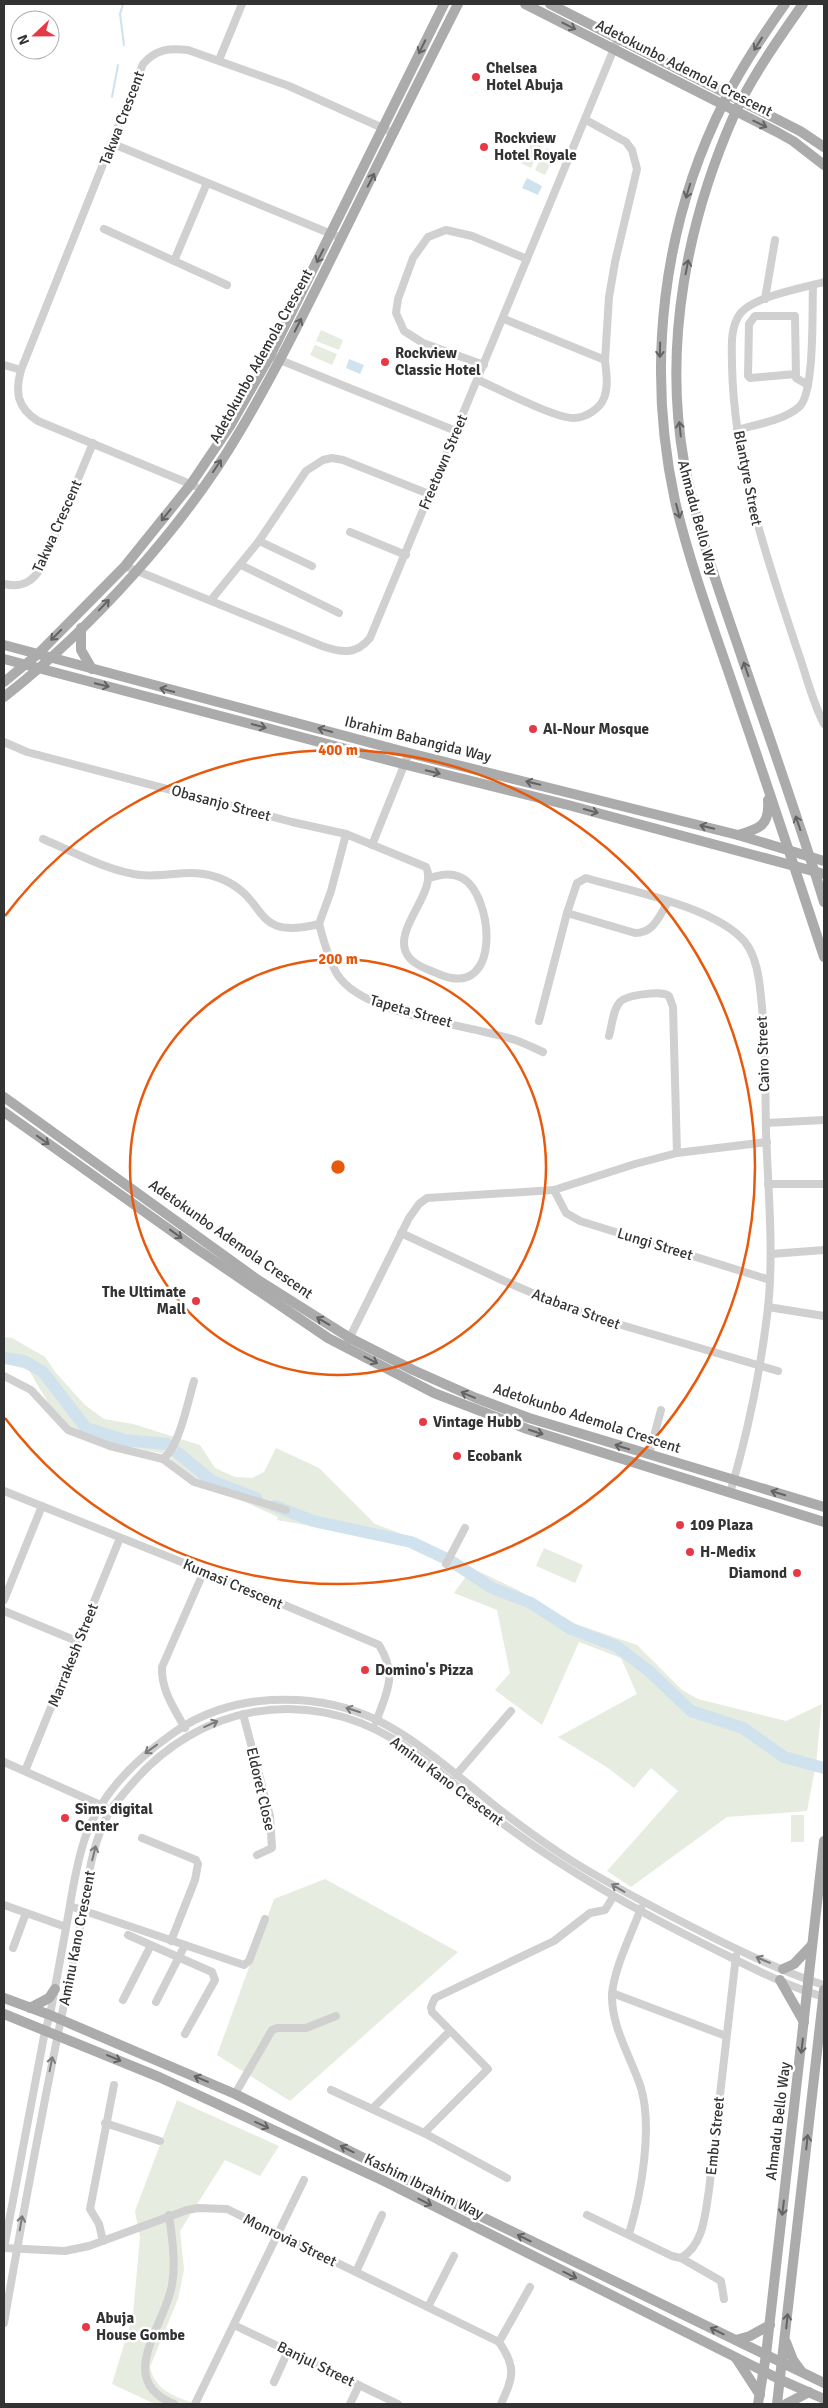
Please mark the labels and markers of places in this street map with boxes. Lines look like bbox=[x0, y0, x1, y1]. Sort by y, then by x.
place label: Chelsea Hotel Abuja bbox=[486, 59, 563, 94]
marker: Chelsea Hotel Abuja bbox=[470, 71, 482, 83]
place label: Rockview Hotel Royale bbox=[494, 129, 577, 164]
marker: Rockview Hotel Royale bbox=[478, 141, 490, 153]
place label: Rockview Classic Hotel bbox=[395, 344, 481, 379]
marker: Rockview Classic Hotel bbox=[379, 356, 391, 368]
place label: Al-Nour Mosque bbox=[543, 720, 649, 738]
marker: Al-Nour Mosque bbox=[527, 723, 539, 735]
centre of rings bbox=[329, 1158, 347, 1176]
place label: The Ultimate Mall bbox=[102, 1283, 186, 1318]
marker: The Ultimate Mall bbox=[190, 1295, 202, 1307]
place label: Vintage Hubb bbox=[433, 1413, 521, 1431]
marker: Vintage Hubb bbox=[417, 1416, 429, 1428]
place label: Ecobank bbox=[467, 1447, 522, 1465]
marker: Ecobank bbox=[451, 1450, 463, 1462]
place label: 109 Plaza bbox=[690, 1516, 754, 1534]
marker: 109 Plaza bbox=[674, 1519, 686, 1531]
place label: H-Medix bbox=[700, 1543, 756, 1561]
marker: H-Medix bbox=[684, 1546, 696, 1558]
place label: Diamond bbox=[729, 1564, 787, 1582]
marker: Diamond bbox=[791, 1567, 803, 1579]
place label: Domino's Pizza bbox=[375, 1661, 474, 1679]
marker: Domino's Pizza bbox=[359, 1664, 371, 1676]
place label: Sims digital Center bbox=[75, 1800, 153, 1835]
marker: Sims digital Center bbox=[59, 1812, 71, 1824]
place label: Abuja House Gombe bbox=[96, 2309, 185, 2344]
marker: Abuja House Gombe bbox=[80, 2321, 92, 2333]

